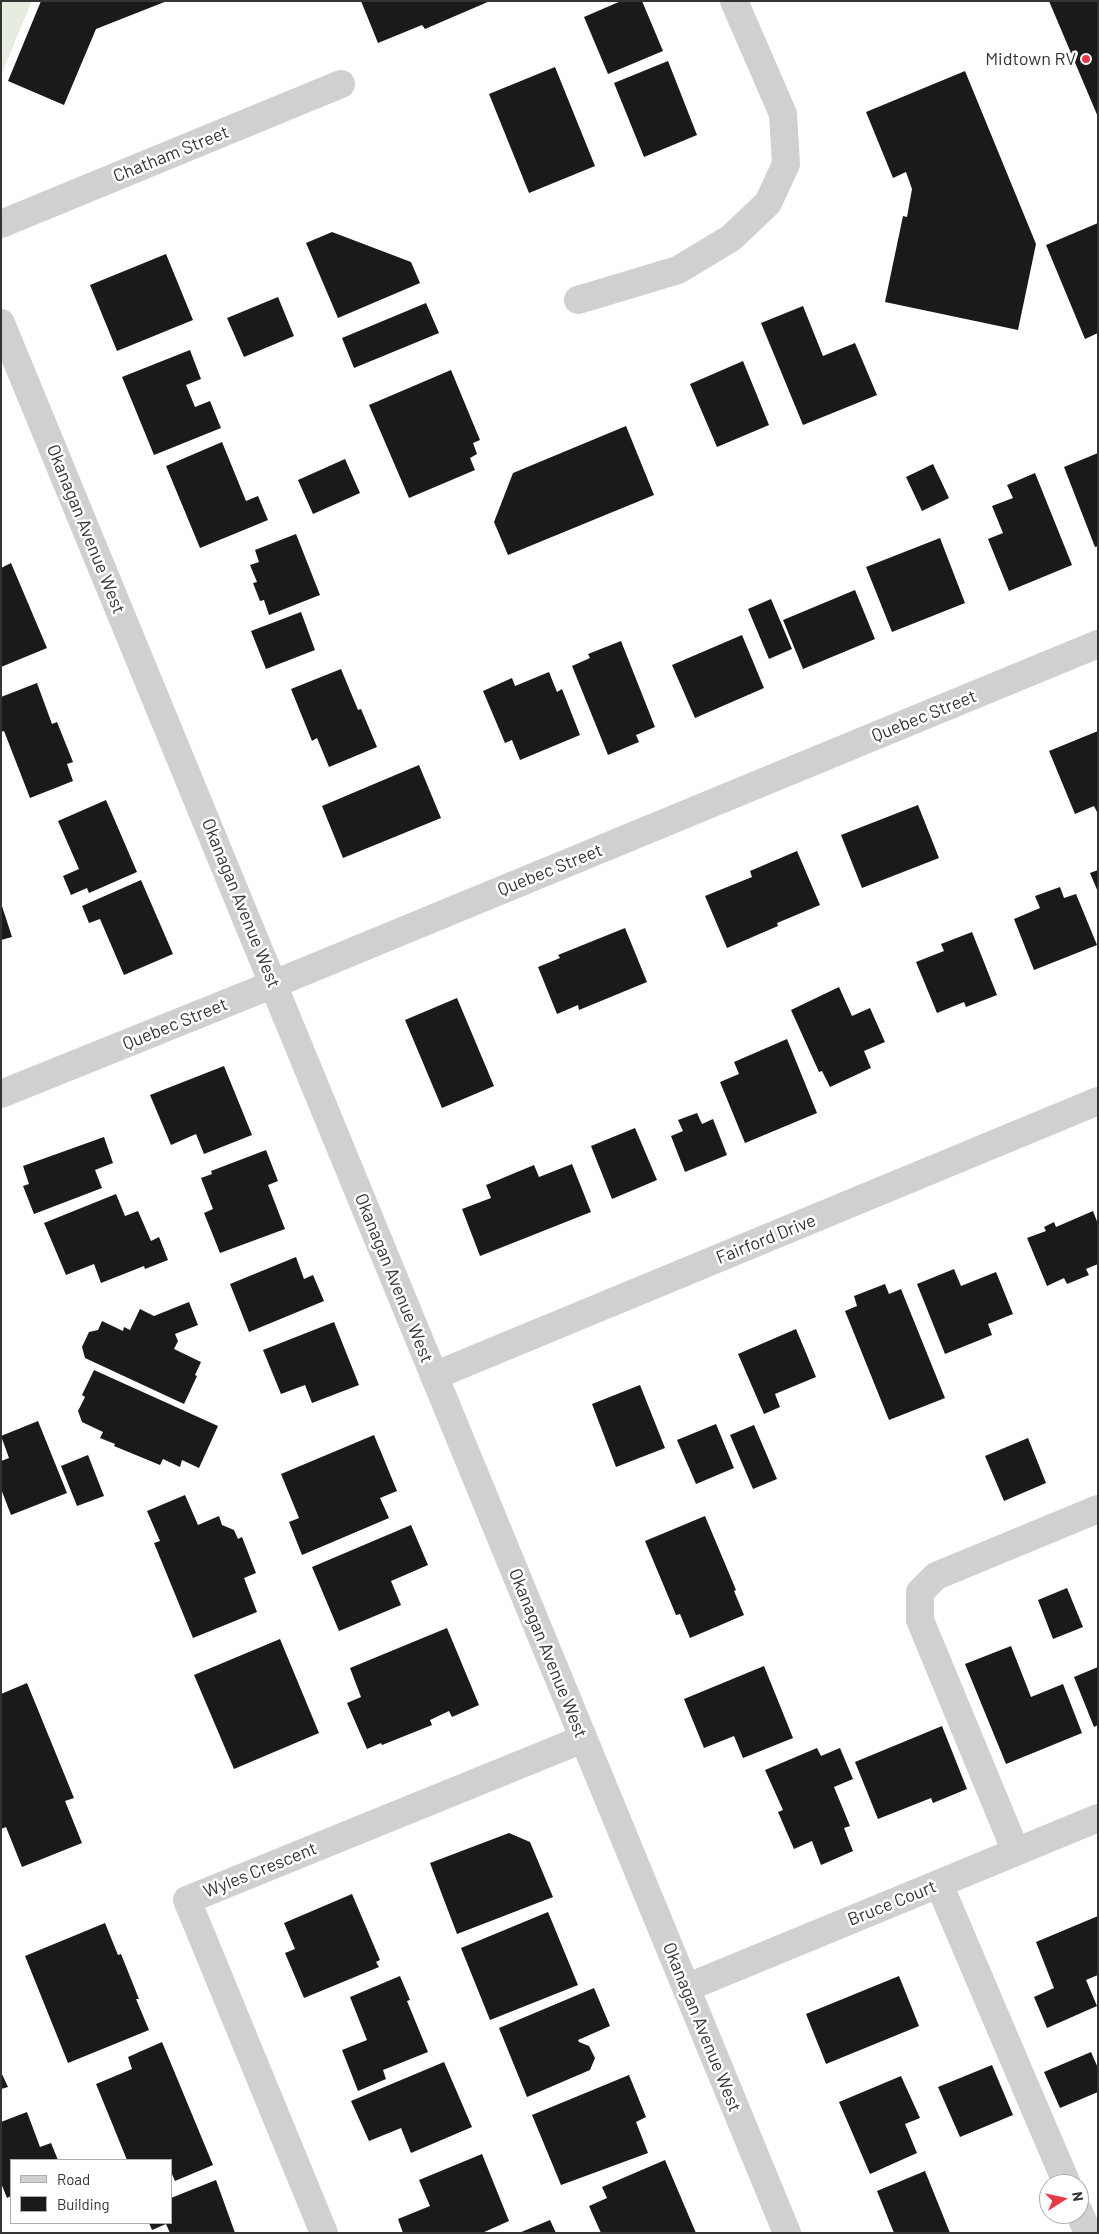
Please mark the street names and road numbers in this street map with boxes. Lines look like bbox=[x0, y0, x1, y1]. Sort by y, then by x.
street label: Chatham Street bbox=[110, 121, 232, 187]
street label: Okanagan Avenue West bbox=[42, 441, 130, 617]
street label: Quebec Street bbox=[868, 685, 980, 747]
street label: Okanagan Avenue West bbox=[197, 815, 285, 991]
street label: Quebec Street bbox=[494, 839, 606, 901]
street label: Quebec Street bbox=[119, 993, 231, 1055]
street label: Okanagan Avenue West bbox=[350, 1190, 438, 1366]
street label: Fairford Drive bbox=[713, 1209, 819, 1269]
street label: Okanagan Avenue West bbox=[504, 1565, 592, 1741]
street label: Wyles Crescent bbox=[200, 1837, 320, 1903]
street label: Bruce Court bbox=[845, 1875, 939, 1931]
street label: Okanagan Avenue West bbox=[658, 1939, 746, 2115]

